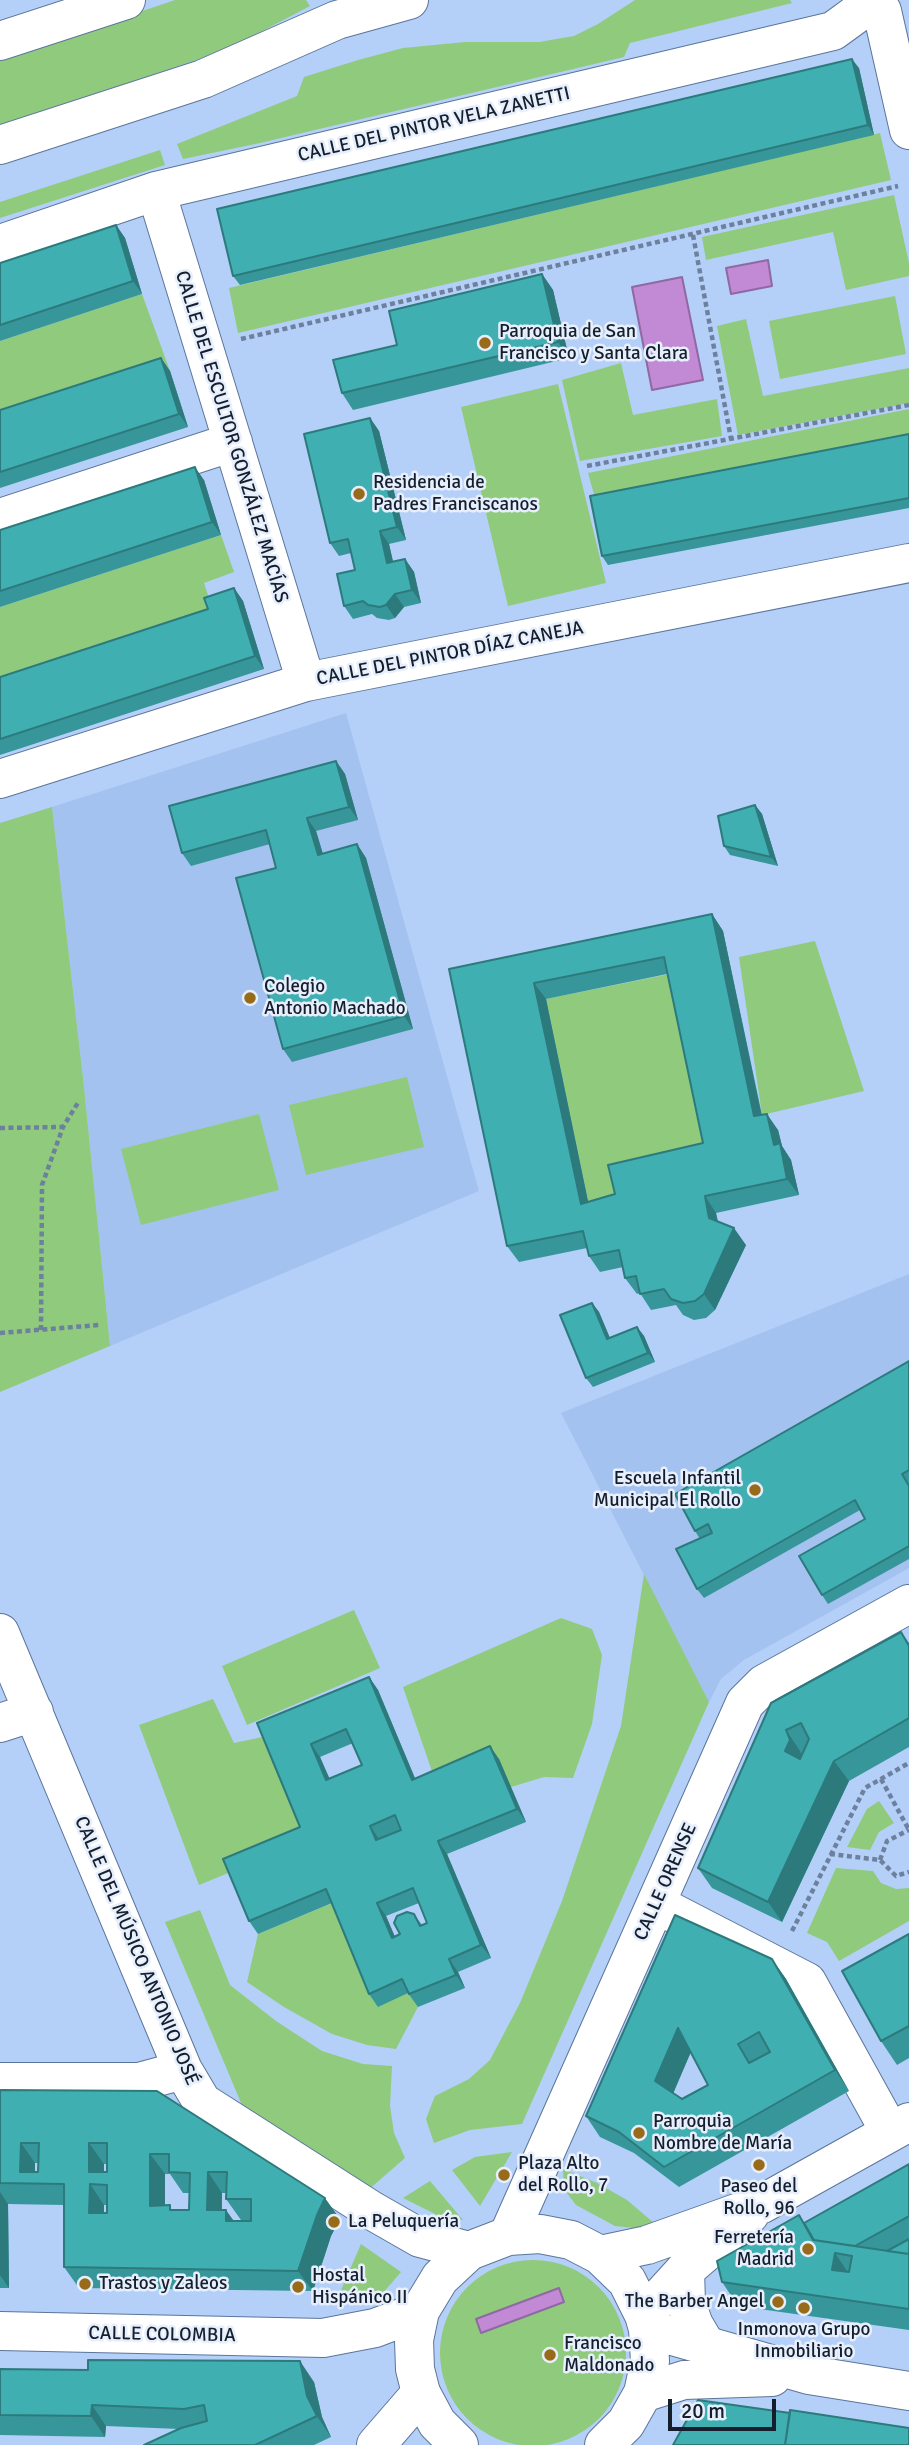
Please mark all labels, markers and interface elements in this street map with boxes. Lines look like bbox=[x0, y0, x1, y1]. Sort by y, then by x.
street label: CALLE DEL PINTOR VELA ZANETTI bbox=[296, 83, 572, 167]
street label: CALLE DEL ESCULTOR GONZÁLEZ MACÍAS bbox=[170, 268, 292, 606]
place label: Parroquia de San Francisco y Santa Clara bbox=[499, 321, 688, 365]
marker: Parroquia de San Francisco y Santa Clara bbox=[477, 335, 493, 351]
place label: Residencia de Padres Franciscanos bbox=[373, 472, 538, 516]
marker: Residencia de Padres Franciscanos bbox=[351, 486, 367, 502]
street label: CALLE DEL PINTOR DÍAZ CANEJA bbox=[315, 617, 585, 691]
place label: Colegio Antonio Machado bbox=[264, 976, 406, 1020]
marker: Colegio Antonio Machado bbox=[242, 990, 258, 1006]
place label: Escuela Infantil Municipal El Rollo bbox=[594, 1468, 741, 1512]
marker: Escuela Infantil Municipal El Rollo bbox=[747, 1482, 763, 1498]
street label: CALLE DEL MÚSICO ANTONIO JOSÉ bbox=[69, 1813, 203, 2089]
street label: CALLE ORENSE bbox=[630, 1820, 702, 1944]
place label: Parroquia Nombre de María bbox=[653, 2111, 792, 2155]
marker: Parroquia Nombre de María bbox=[631, 2125, 647, 2141]
place label: Plaza Alto del Rollo, 7 bbox=[518, 2153, 608, 2197]
marker: Paseo del Rollo, 96 bbox=[751, 2157, 767, 2173]
marker: Plaza Alto del Rollo, 7 bbox=[496, 2167, 512, 2183]
place label: Paseo del Rollo, 96 bbox=[720, 2176, 798, 2220]
place label: La Peluquería bbox=[348, 2211, 459, 2233]
marker: La Peluquería bbox=[326, 2214, 342, 2230]
place label: Ferretería Madrid bbox=[714, 2227, 794, 2271]
marker: Ferretería Madrid bbox=[800, 2241, 816, 2257]
place label: Hostal Hispánico II bbox=[312, 2265, 408, 2309]
place label: Trastos y Zaleos bbox=[99, 2273, 227, 2295]
marker: Trastos y Zaleos bbox=[77, 2276, 93, 2292]
marker: Hostal Hispánico II bbox=[290, 2279, 306, 2295]
place label: The Barber Angel bbox=[625, 2291, 764, 2313]
marker: The Barber Angel bbox=[770, 2294, 786, 2310]
marker: Inmonova Grupo Inmobiliario bbox=[796, 2300, 812, 2316]
place label: Inmonova Grupo Inmobiliario bbox=[737, 2319, 871, 2363]
street label: CALLE COLOMBIA bbox=[88, 2322, 236, 2348]
place label: Francisco Maldonado bbox=[564, 2333, 654, 2377]
marker: Francisco Maldonado bbox=[542, 2347, 558, 2363]
scale bar bbox=[671, 2386, 780, 2430]
text: 20 m bbox=[681, 2398, 725, 2424]

